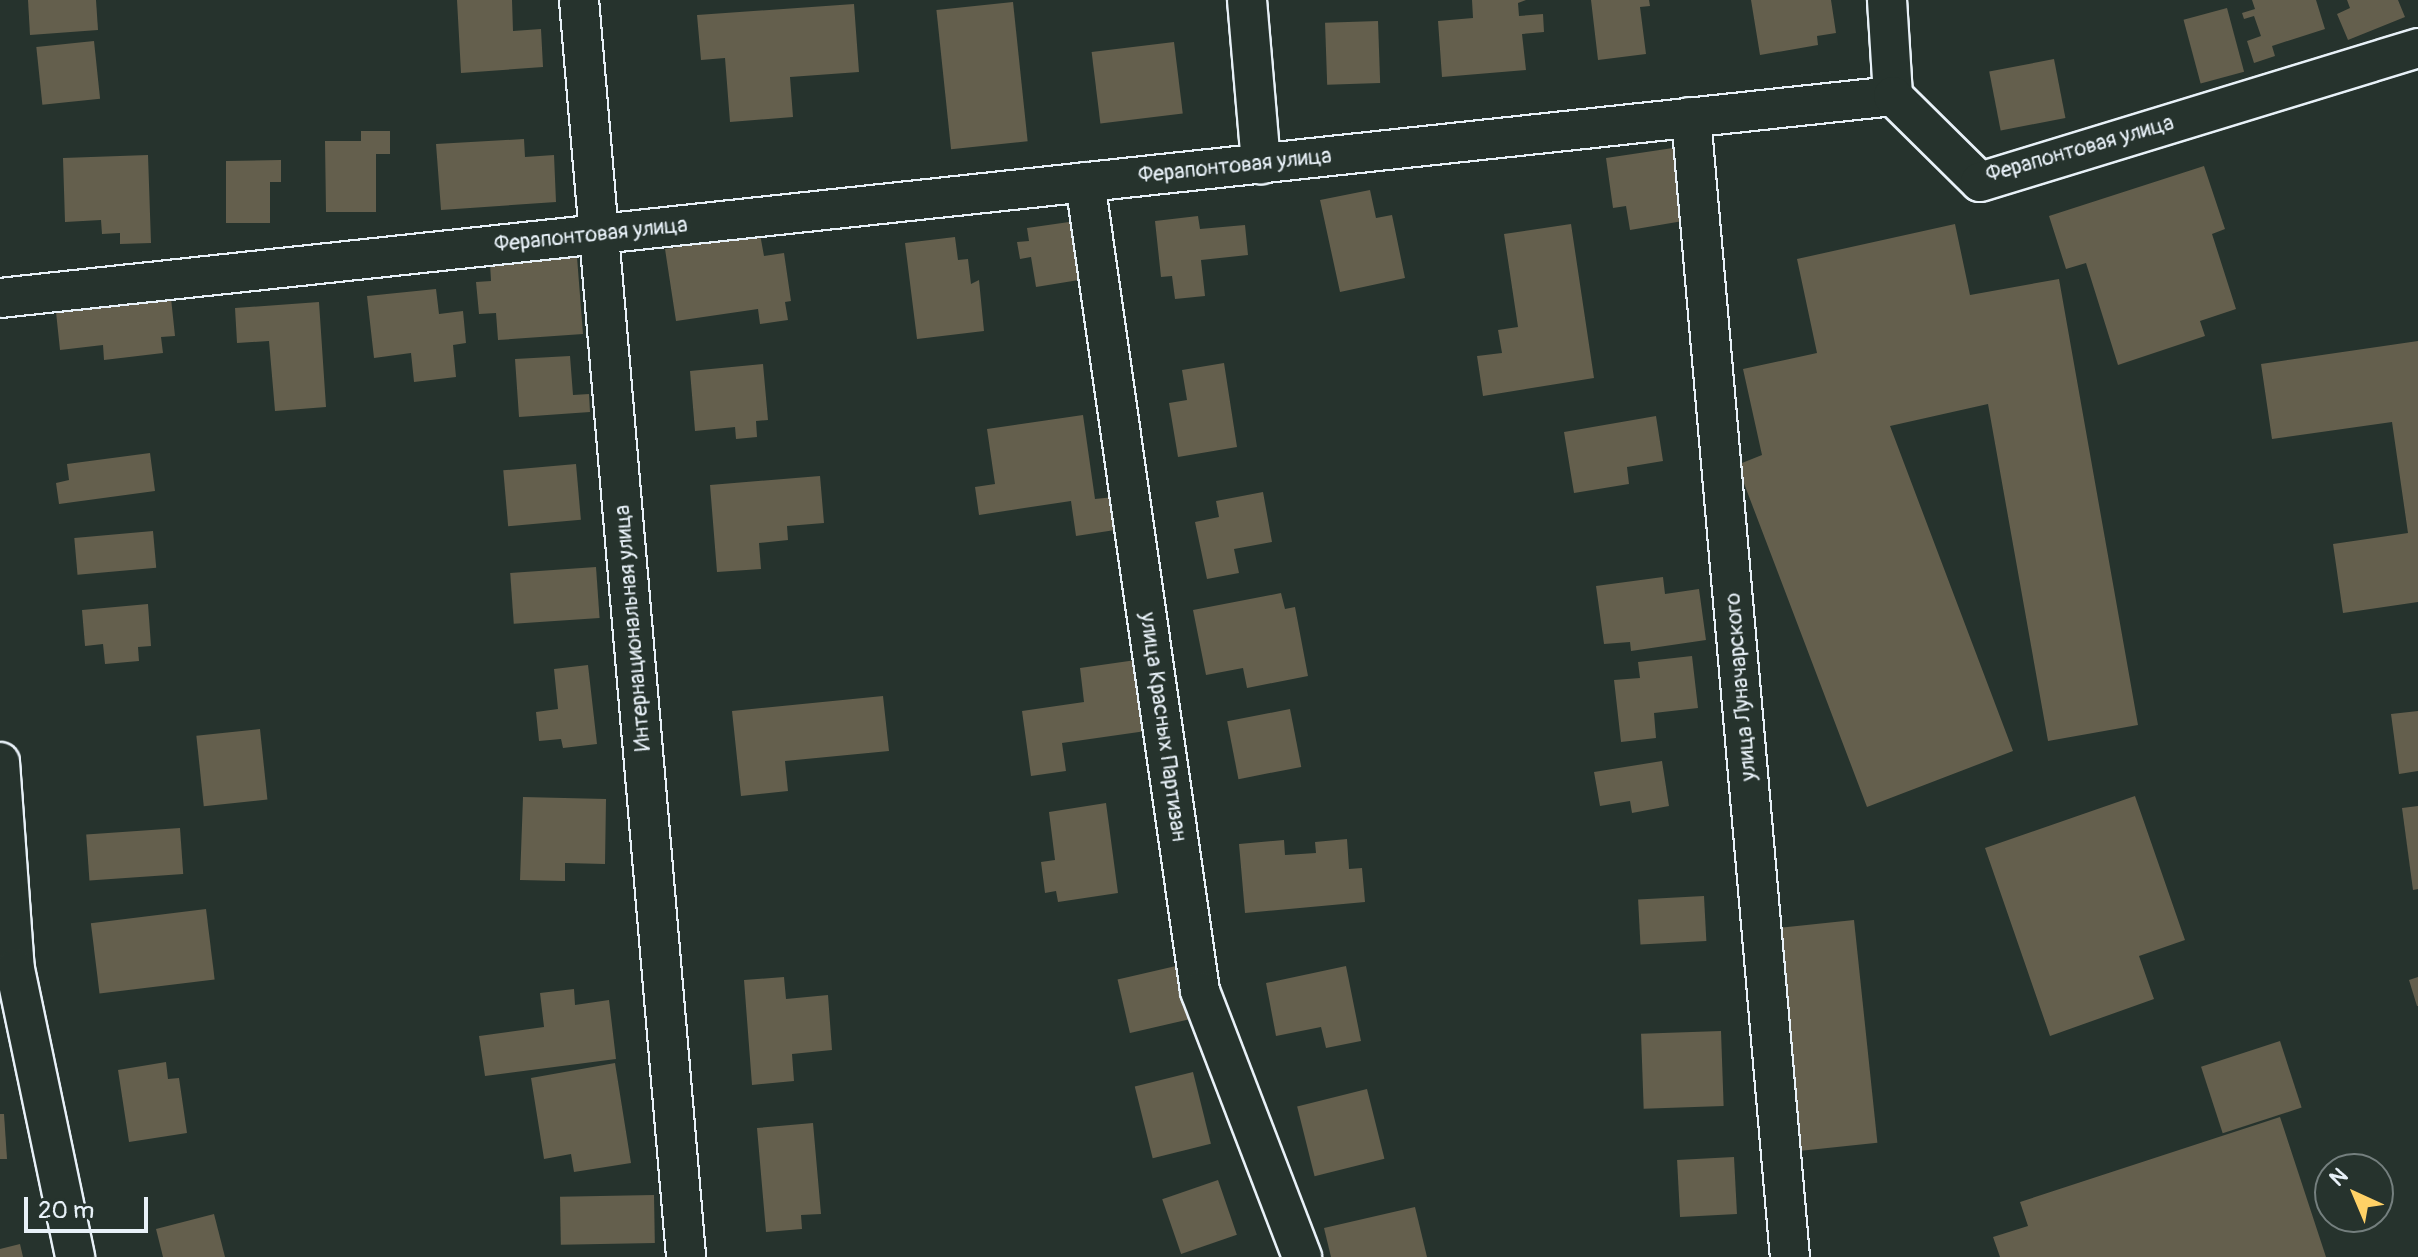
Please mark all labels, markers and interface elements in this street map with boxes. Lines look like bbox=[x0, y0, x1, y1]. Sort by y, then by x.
street label: Ферапонтовая улица bbox=[1983, 110, 2177, 188]
street label: Ферапонтовая улица bbox=[1137, 143, 1333, 189]
street label: Ферапонтовая улица bbox=[493, 212, 689, 258]
street label: Интернациональная улица bbox=[609, 504, 657, 752]
street label: улица Луначарского bbox=[1720, 592, 1762, 782]
street label: улица Красных Партизан bbox=[1134, 611, 1192, 843]
north arrow bbox=[2314, 1153, 2394, 1233]
text: N bbox=[2324, 1162, 2354, 1192]
scale bar bbox=[28, 1181, 152, 1231]
text: 20 m bbox=[38, 1196, 94, 1225]

